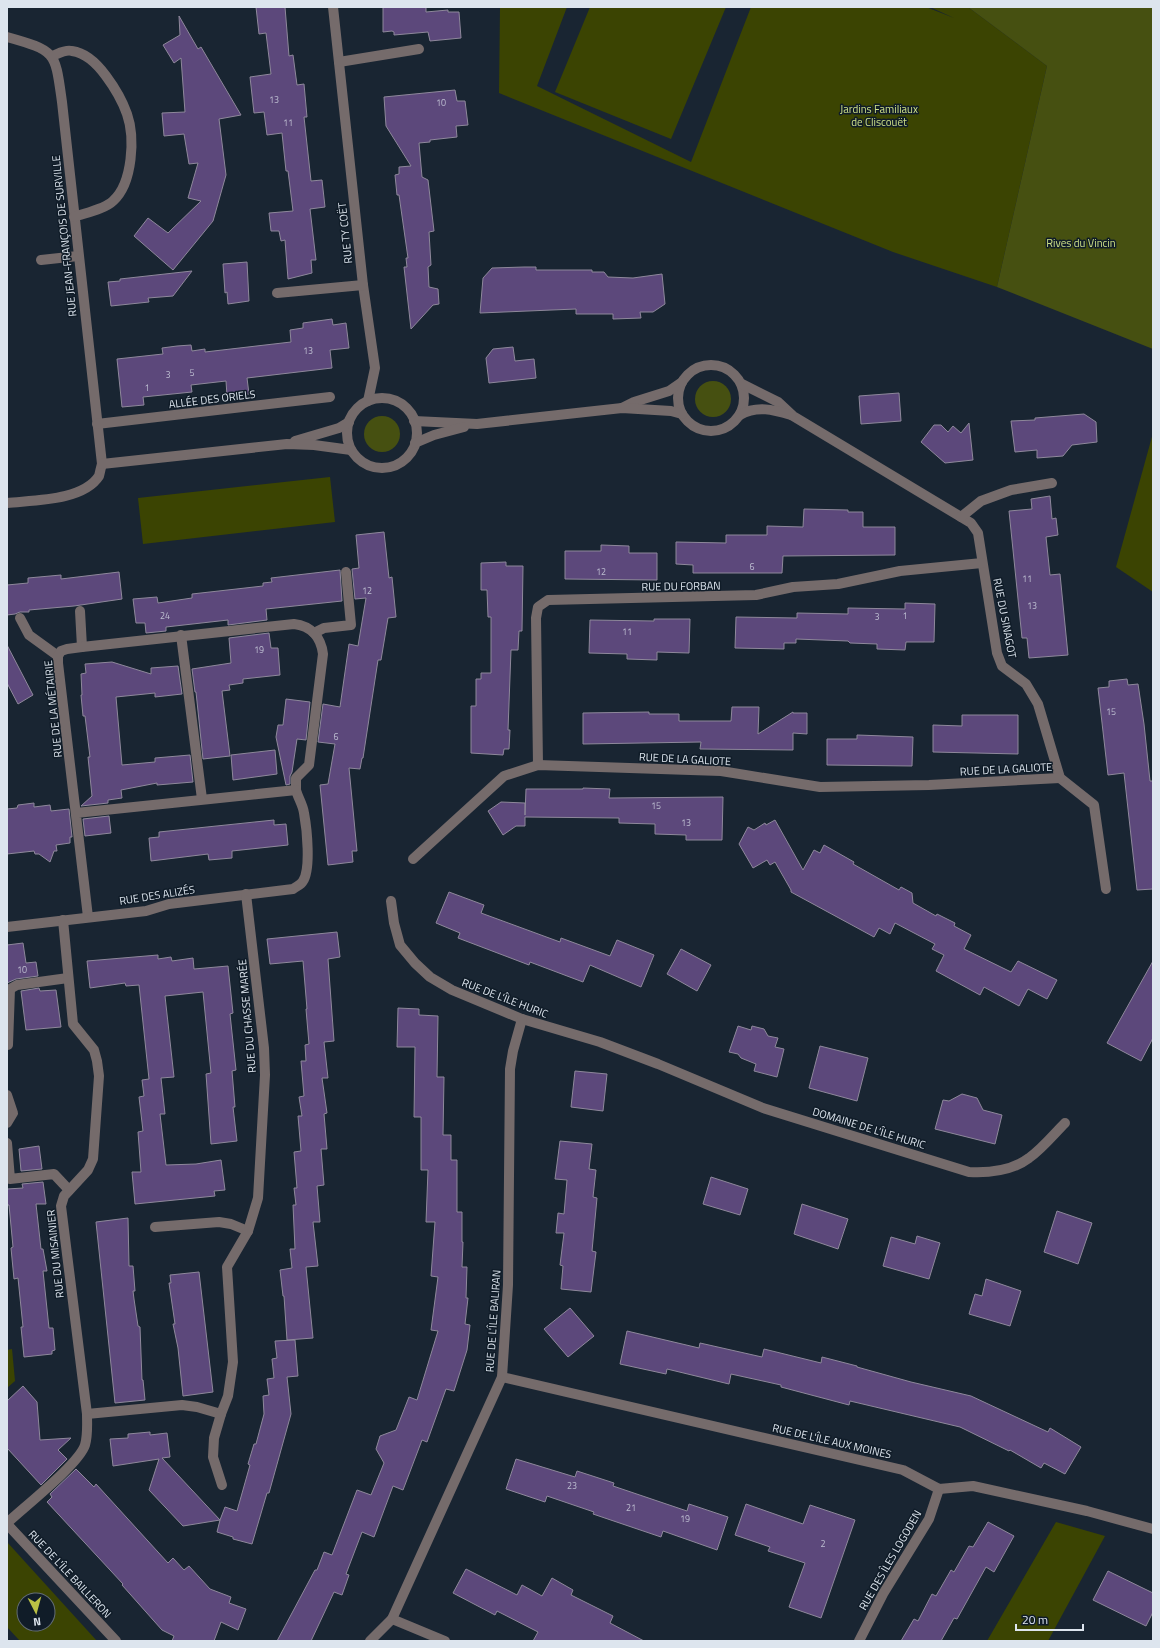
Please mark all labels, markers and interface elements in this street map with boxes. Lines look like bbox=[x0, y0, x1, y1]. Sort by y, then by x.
house number: 13 bbox=[269, 93, 279, 106]
house number: 10 bbox=[436, 96, 446, 109]
park label: Jardins Familiaux de Cliscouët bbox=[840, 101, 918, 130]
house number: 11 bbox=[283, 116, 293, 129]
street label: RUE JEAN-FRANÇOIS DE SURVILLE bbox=[48, 155, 80, 317]
street label: RUE TY COËT bbox=[334, 201, 356, 264]
park label: Rives du Vincin bbox=[1046, 235, 1116, 251]
house number: 13 bbox=[303, 344, 313, 357]
house number: 5 bbox=[189, 366, 195, 379]
house number: 3 bbox=[165, 368, 171, 381]
house number: 1 bbox=[144, 381, 150, 394]
street label: ALLÉE DES ORIELS bbox=[168, 386, 256, 412]
house number: 6 bbox=[749, 560, 755, 573]
house number: 12 bbox=[596, 565, 606, 578]
house number: 11 bbox=[1022, 572, 1032, 585]
street label: RUE DU FORBAN bbox=[641, 577, 721, 595]
street label: RUE DU SINAGOT bbox=[989, 577, 1021, 660]
house number: 12 bbox=[362, 584, 372, 597]
house number: 13 bbox=[1027, 599, 1037, 612]
house number: 24 bbox=[160, 609, 170, 622]
house number: 1 bbox=[902, 609, 908, 622]
house number: 3 bbox=[874, 610, 880, 623]
house number: 11 bbox=[622, 625, 632, 638]
house number: 19 bbox=[254, 643, 264, 656]
street label: RUE DE LA MÉTAIRIE bbox=[40, 660, 66, 758]
house number: 15 bbox=[1106, 705, 1116, 718]
house number: 6 bbox=[333, 730, 339, 743]
street label: RUE DE LA GALIOTE bbox=[638, 749, 732, 769]
street label: RUE DE LA GALIOTE bbox=[959, 759, 1053, 779]
house number: 15 bbox=[651, 799, 661, 812]
house number: 13 bbox=[681, 816, 691, 829]
street label: RUE DES ALIZÉS bbox=[118, 881, 196, 909]
street label: RUE DU CHASSE MARÉE bbox=[234, 959, 260, 1073]
house number: 10 bbox=[17, 963, 27, 976]
street label: RUE DE L'ÎLE HURIC bbox=[460, 974, 550, 1022]
street label: DOMAINE DE L'ÎLE HURIC bbox=[811, 1103, 927, 1153]
street label: RUE DU MISAINIER bbox=[42, 1209, 68, 1299]
street label: RUE DE L'ÎLE BALIRAN bbox=[481, 1269, 505, 1373]
street label: RUE DE L'ÎLE AUX MOINES bbox=[771, 1420, 893, 1463]
house number: 23 bbox=[567, 1479, 577, 1492]
house number: 21 bbox=[626, 1501, 636, 1514]
street label: RUE DES ÎLES LOGODEN bbox=[855, 1507, 925, 1613]
house number: 19 bbox=[680, 1512, 690, 1525]
street label: RUE DE L'ÎLE BAILLERON bbox=[26, 1527, 114, 1621]
house number: 2 bbox=[820, 1537, 826, 1550]
north arrow bbox=[16, 1592, 56, 1632]
scale bar bbox=[1016, 1606, 1083, 1632]
text: 20 m bbox=[1022, 1610, 1048, 1629]

